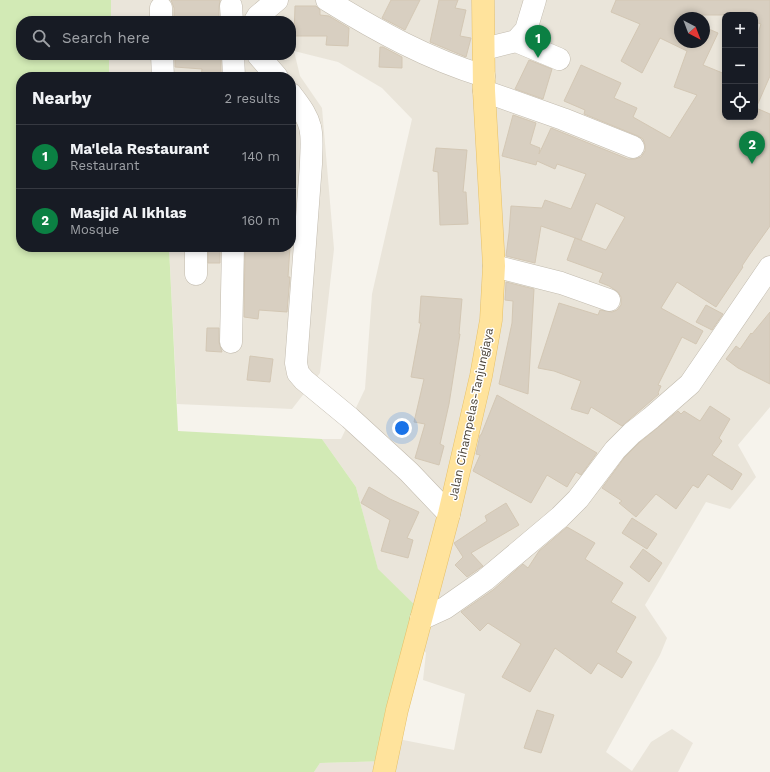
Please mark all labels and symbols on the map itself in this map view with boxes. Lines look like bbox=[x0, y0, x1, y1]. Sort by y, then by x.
north arrow bbox=[674, 12, 710, 48]
pin: 1 bbox=[525, 25, 551, 58]
pin: 2 bbox=[739, 131, 765, 164]
street label: Jalan Cihampelas-Tanjungjaya bbox=[446, 326, 496, 501]
your location bbox=[392, 418, 412, 438]

